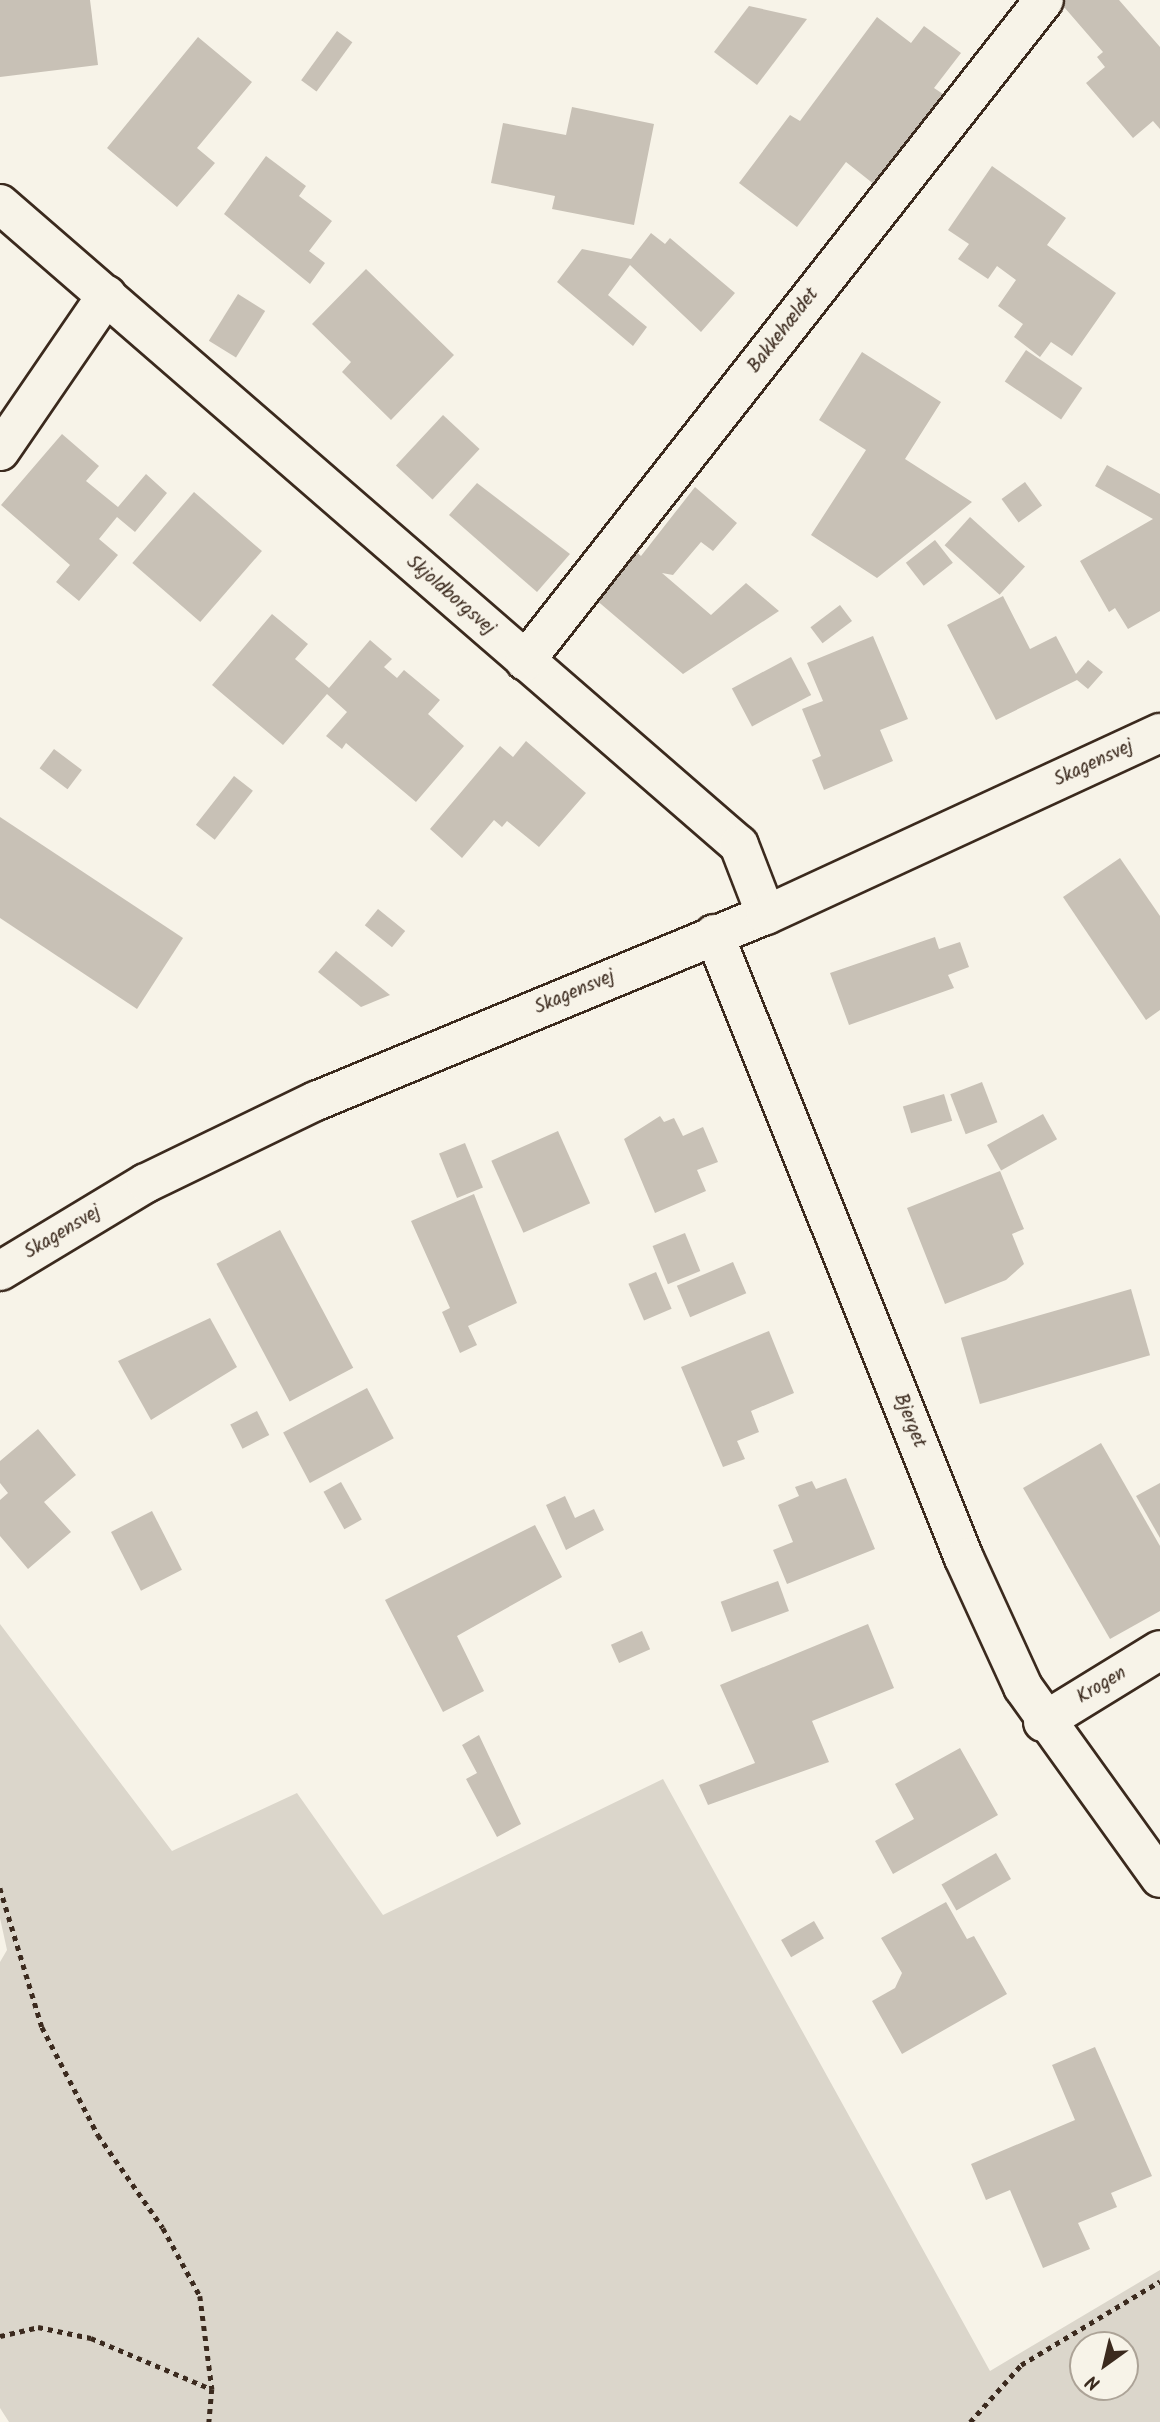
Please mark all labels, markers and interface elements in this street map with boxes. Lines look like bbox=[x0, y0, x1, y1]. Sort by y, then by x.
street label: Bakkehældet bbox=[744, 284, 824, 378]
street label: Skjoldborgsvej bbox=[401, 551, 499, 641]
street label: Skagensvej bbox=[1051, 736, 1137, 792]
street label: Skagensvej bbox=[531, 966, 619, 1020]
street label: Skagensvej bbox=[21, 1201, 105, 1265]
street label: Bjerget bbox=[888, 1390, 930, 1452]
street label: Krogen bbox=[1073, 1662, 1131, 1710]
north arrow bbox=[1069, 2331, 1139, 2401]
text: N bbox=[1080, 2366, 1107, 2398]

